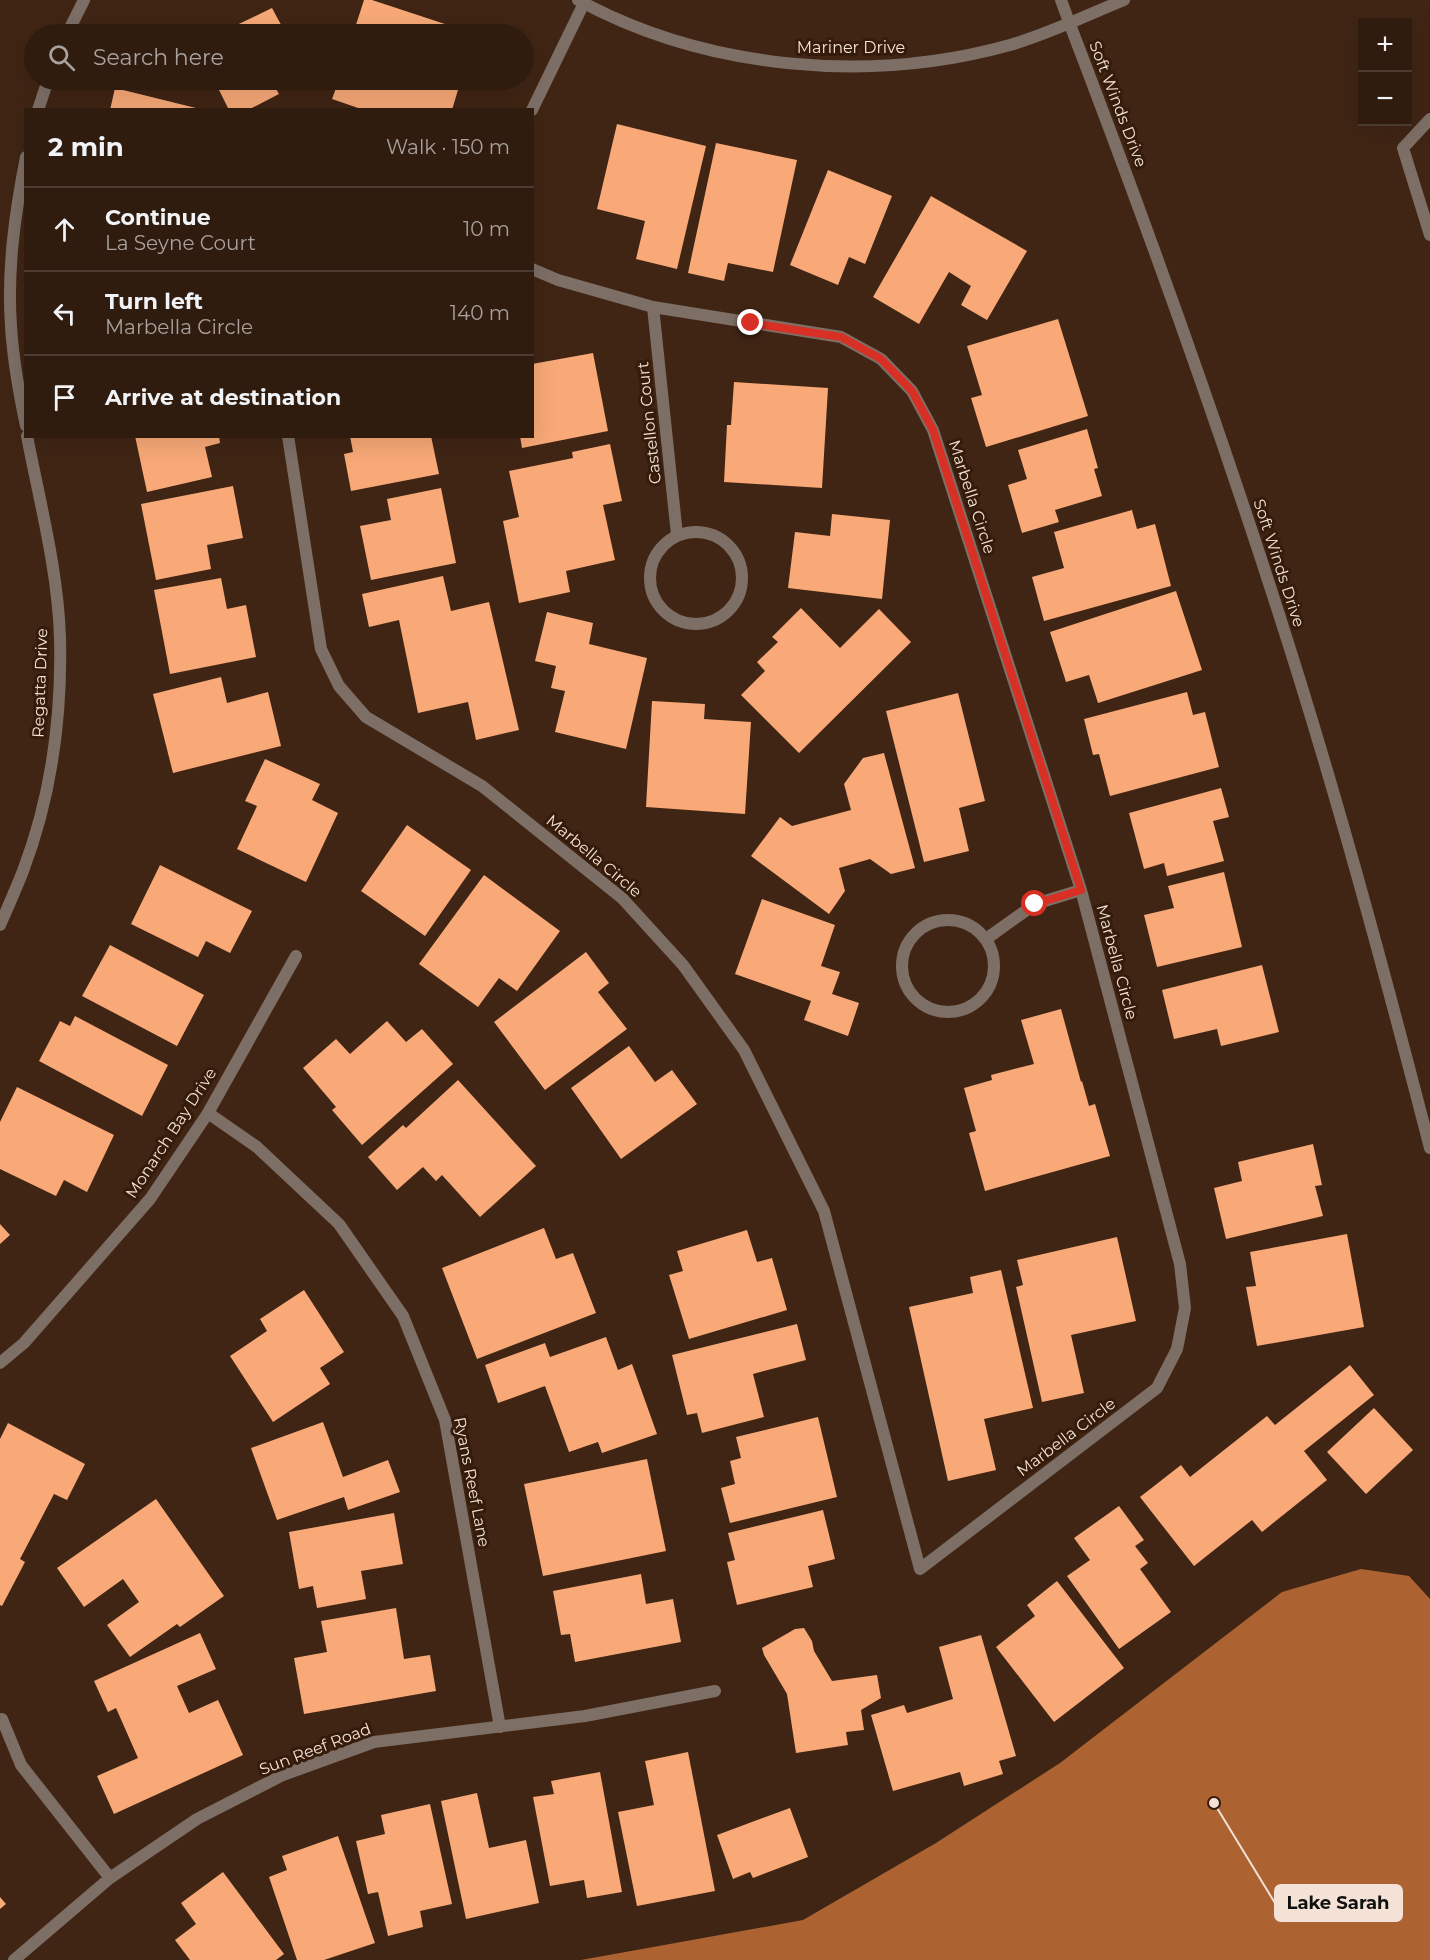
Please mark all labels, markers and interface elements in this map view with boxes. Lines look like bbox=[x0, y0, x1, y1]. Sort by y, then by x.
map controls bbox=[1358, 18, 1412, 126]
button: + bbox=[1358, 18, 1412, 72]
search box bbox=[24, 24, 534, 90]
street label: Mariner Drive bbox=[797, 38, 905, 57]
street label: Soft Winds Drive bbox=[1085, 38, 1151, 170]
icon: search bbox=[45, 41, 78, 74]
text: Search here bbox=[93, 44, 224, 71]
button: − bbox=[1358, 72, 1412, 126]
text: 2 min bbox=[48, 131, 124, 163]
text: Walk · 150 m bbox=[386, 135, 510, 159]
text: Continue bbox=[105, 204, 211, 231]
icon: ahead bbox=[48, 213, 81, 246]
text: 10 m bbox=[463, 217, 510, 241]
text: La Seyne Court bbox=[105, 231, 256, 255]
text: Turn left bbox=[105, 288, 203, 315]
icon: left bbox=[48, 297, 81, 330]
text: 140 m bbox=[450, 301, 510, 325]
route end bbox=[737, 309, 763, 335]
text: Marbella Circle bbox=[105, 315, 253, 339]
street label: Castellon Court bbox=[633, 360, 665, 485]
icon: arrive bbox=[48, 381, 81, 414]
text: Arrive at destination bbox=[105, 384, 341, 411]
street label: Marbella Circle bbox=[945, 438, 999, 556]
street label: Soft Winds Drive bbox=[1249, 497, 1309, 629]
street label: Regatta Drive bbox=[29, 628, 51, 738]
street label: Marbella Circle bbox=[543, 811, 645, 901]
route start bbox=[1021, 890, 1047, 916]
street label: Marbella Circle bbox=[1092, 902, 1142, 1022]
street label: Monarch Bay Drive bbox=[122, 1064, 220, 1202]
street label: Marbella Circle bbox=[1013, 1394, 1119, 1480]
street label: Ryans Reef Lane bbox=[450, 1415, 494, 1549]
street label: Sun Reef Road bbox=[257, 1719, 373, 1779]
callout: Lake Sarah bbox=[1275, 1885, 1402, 1921]
text: Lake Sarah bbox=[1286, 1892, 1390, 1914]

